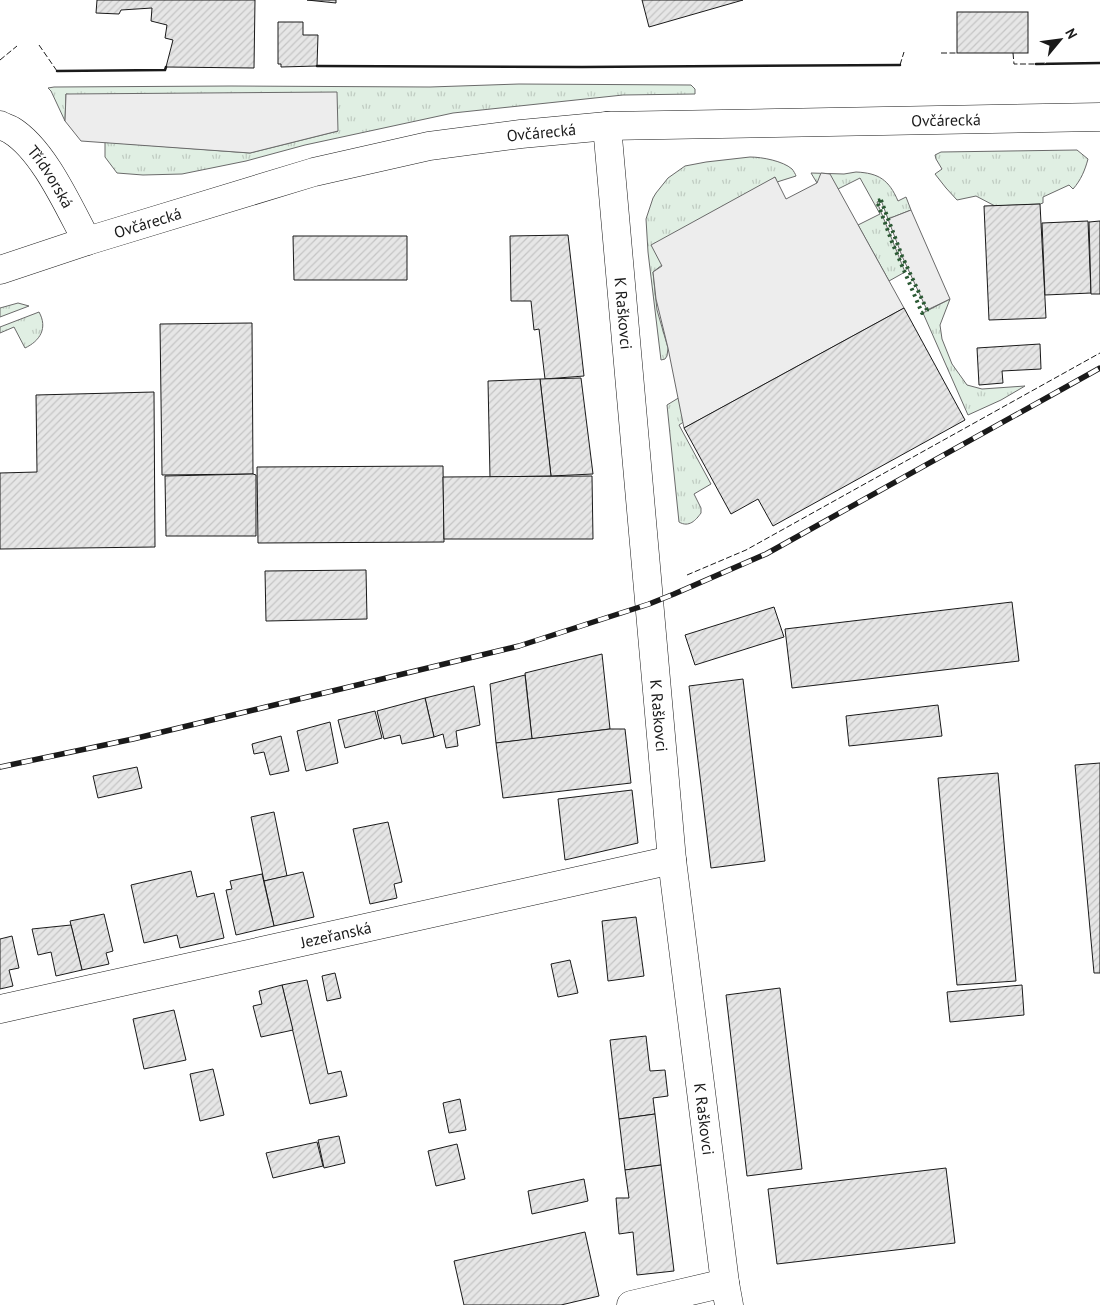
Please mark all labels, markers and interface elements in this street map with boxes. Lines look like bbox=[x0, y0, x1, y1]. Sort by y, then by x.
north arrow bbox=[1035, 15, 1085, 65]
text: N bbox=[1061, 25, 1081, 42]
street label: Ovčárecká bbox=[911, 109, 981, 130]
street label: Ovčárecká bbox=[505, 119, 577, 146]
street label: Třídvorská bbox=[23, 141, 78, 212]
street label: Ovčárecká bbox=[111, 203, 184, 242]
street label: K Raškovci bbox=[610, 276, 637, 350]
street label: K Raškovci bbox=[646, 679, 672, 753]
street label: Jezeřanská bbox=[297, 917, 373, 952]
street label: K Raškovci bbox=[690, 1082, 719, 1156]

